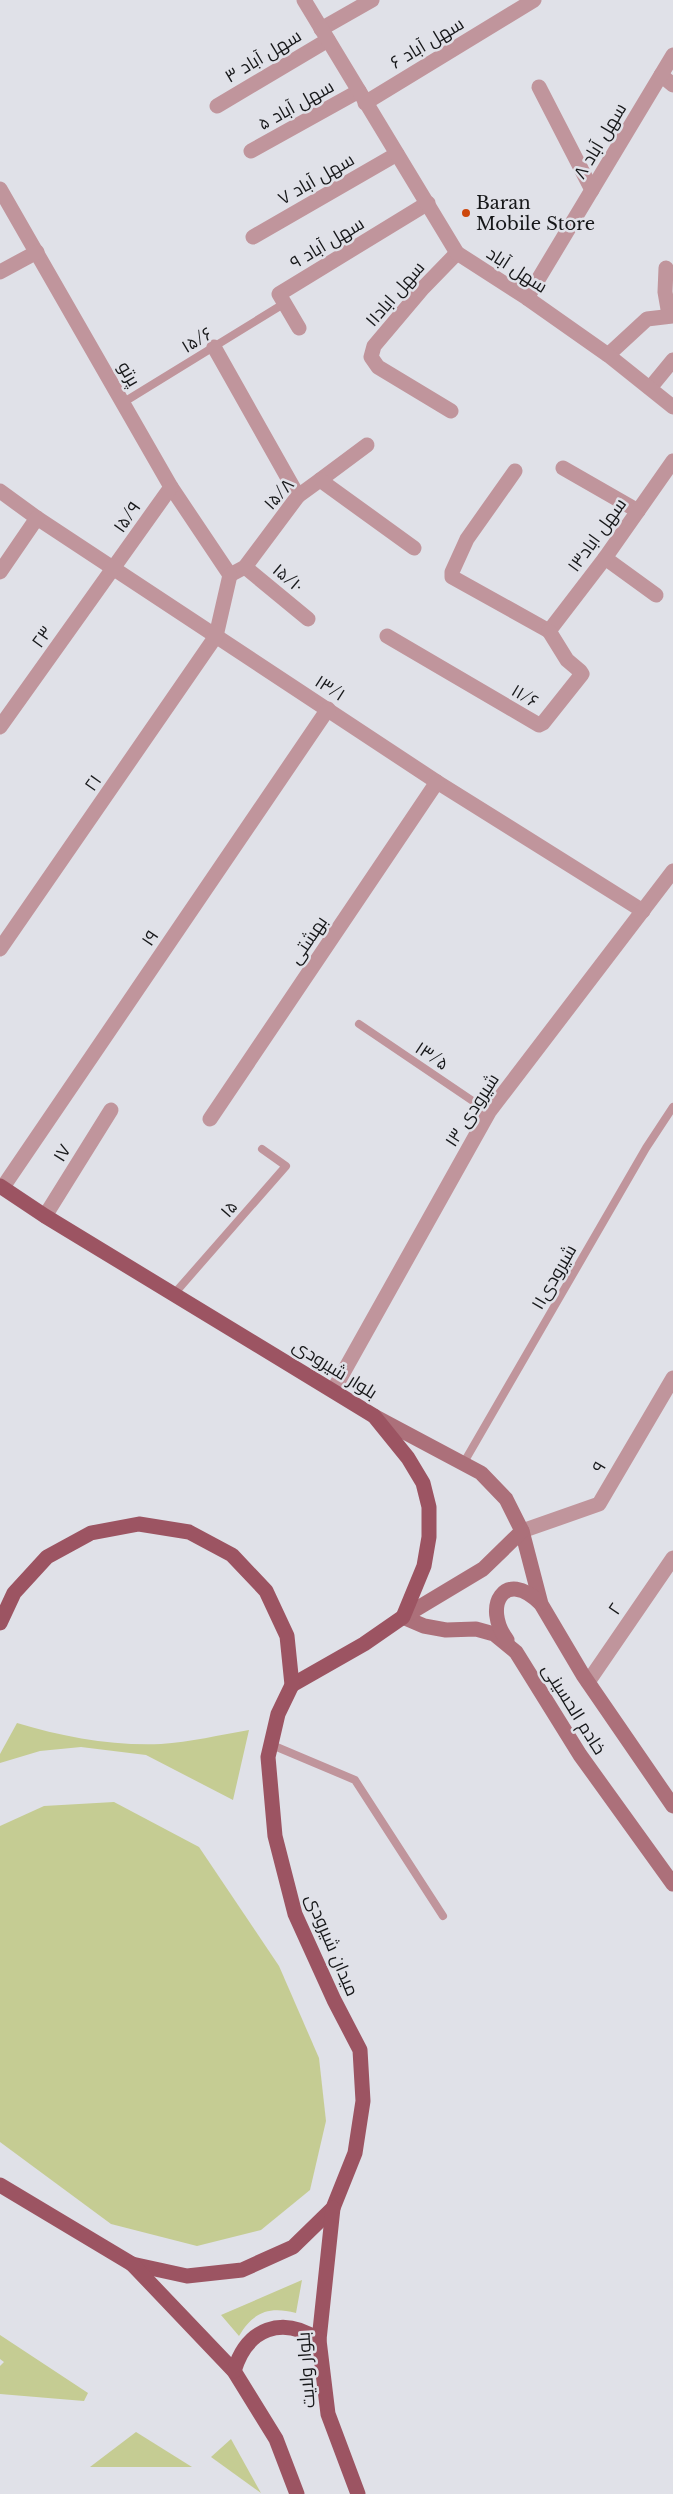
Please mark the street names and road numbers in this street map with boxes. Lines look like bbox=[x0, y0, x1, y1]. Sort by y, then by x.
street label: سهل آباد ۶ bbox=[386, 12, 468, 74]
street label: سهل آباد ۳ bbox=[221, 25, 305, 87]
street label: سهل آباد ۵ bbox=[254, 75, 338, 135]
street label: سهل آباد ۸ bbox=[569, 99, 631, 183]
street label: سهل آباد ۷ bbox=[274, 148, 358, 210]
street label: سهل آباد ۹ bbox=[286, 212, 368, 274]
street label: سهل آباد bbox=[482, 242, 552, 298]
street label: سهل اباد۱۱ bbox=[361, 257, 429, 331]
street label: ۱۵/۶ bbox=[177, 322, 217, 358]
street label: پرتو bbox=[112, 357, 145, 391]
street label: ۱۵/۸ bbox=[259, 474, 299, 514]
street label: سهل اباد۱۳ bbox=[563, 494, 631, 576]
street label: ۱۵/۹ bbox=[109, 497, 145, 537]
street label: ۱۵/۱۰ bbox=[268, 559, 308, 597]
street label: ۲۳ bbox=[27, 622, 57, 652]
street label: ۱۳/۱ bbox=[311, 670, 349, 706]
street label: ۱۱/۶ bbox=[507, 679, 543, 713]
street label: ۲۱ bbox=[80, 771, 106, 795]
street label: بهشتی bbox=[284, 912, 332, 968]
street label: ۱۹ bbox=[137, 926, 163, 950]
street label: ۱۳/۵ bbox=[411, 1037, 453, 1075]
street label: شیرودی ۱۳ bbox=[440, 1069, 504, 1151]
street label: ۱۷ bbox=[48, 1140, 76, 1166]
street label: ۱۵ bbox=[216, 1196, 242, 1222]
street label: ۱۱شیرودی bbox=[527, 1241, 581, 1313]
street label: بلوار شیرودی bbox=[289, 1334, 381, 1404]
street label: ۹ bbox=[587, 1457, 611, 1477]
street label: ۲ bbox=[603, 1599, 627, 1619]
street label: خادم الحسینی bbox=[537, 1659, 611, 1759]
street label: میدان شیرودی bbox=[301, 1891, 363, 1999]
street label: بلوار ولایت bbox=[292, 2331, 320, 2409]

